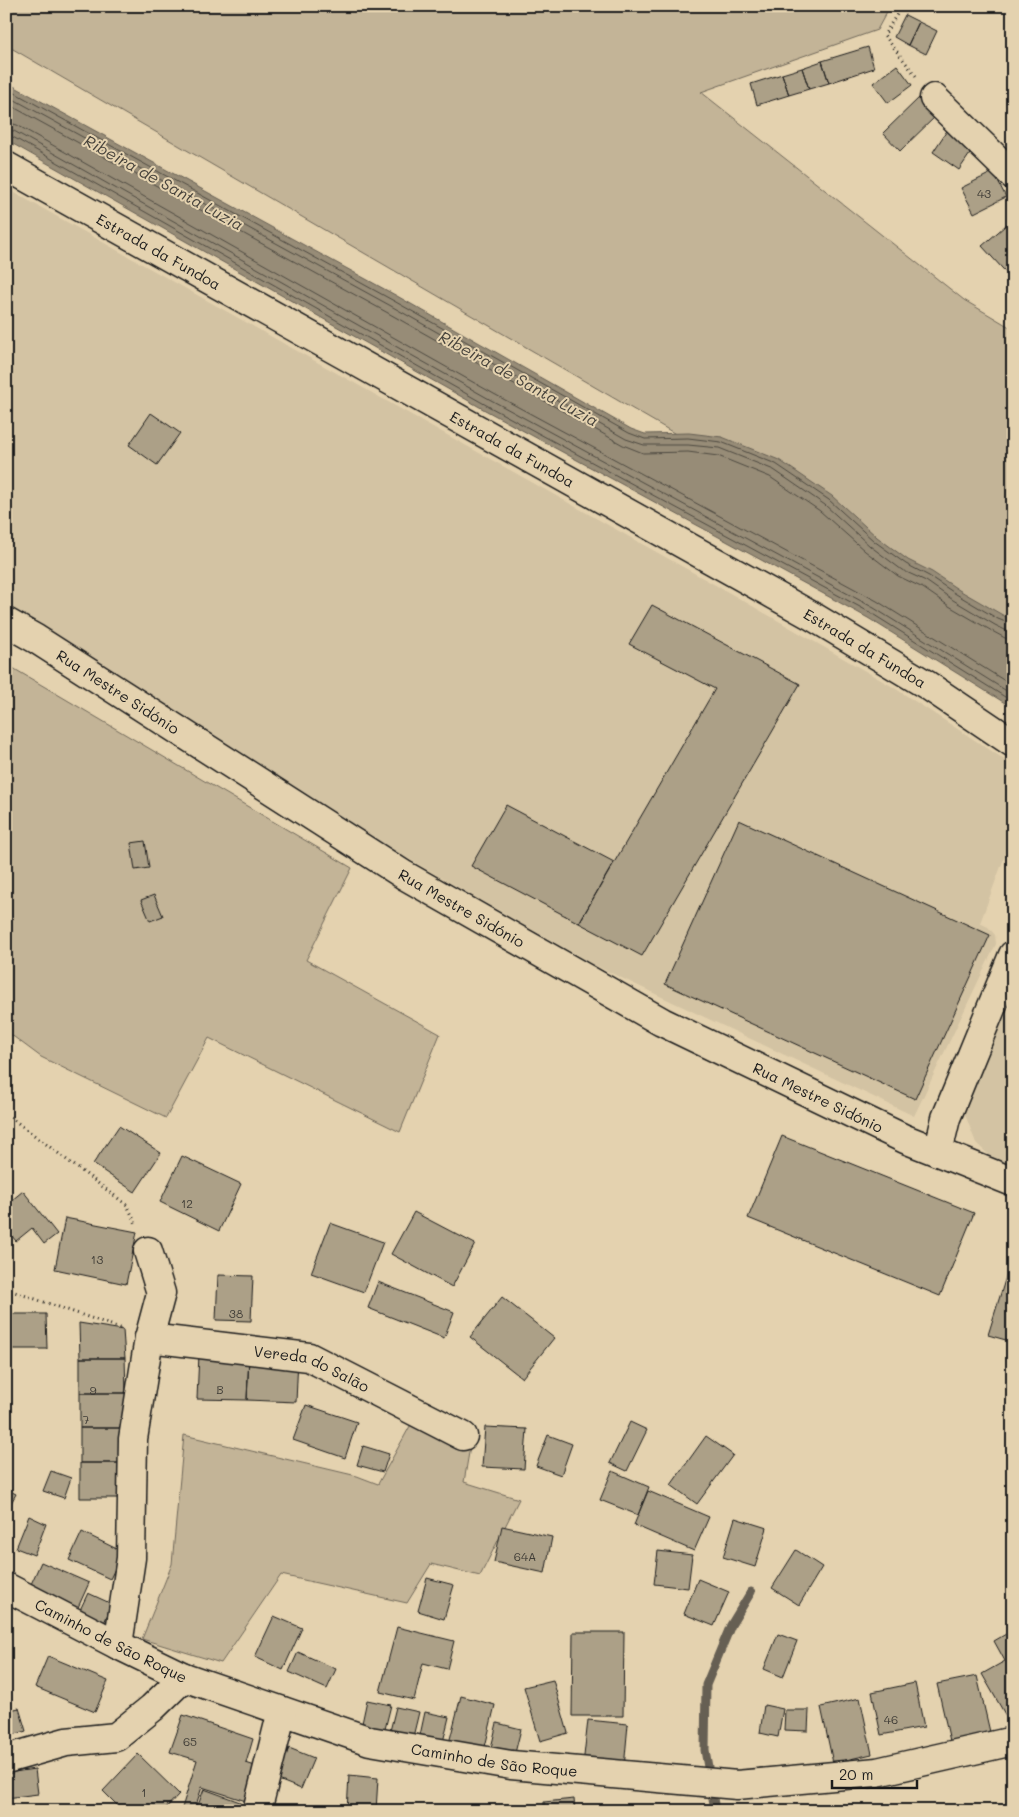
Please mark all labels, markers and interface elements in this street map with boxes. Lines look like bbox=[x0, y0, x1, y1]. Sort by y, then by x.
water label: Ribeira de Santa Luzia bbox=[80, 129, 248, 235]
house number: 43 bbox=[977, 185, 991, 201]
street label: Estrada da Fundoa bbox=[93, 209, 225, 294]
water label: Ribeira de Santa Luzia bbox=[435, 325, 603, 431]
street label: Estrada da Fundoa bbox=[447, 406, 578, 491]
street label: Estrada da Fundoa bbox=[800, 603, 930, 692]
street label: Rua Mestre Sidónio bbox=[53, 645, 183, 738]
street label: Rua Mestre Sidónio bbox=[395, 864, 528, 952]
street label: Rua Mestre Sidónio bbox=[750, 1057, 887, 1137]
house number: 12 bbox=[181, 1195, 193, 1211]
house number: 13 bbox=[91, 1251, 103, 1267]
house number: 38 bbox=[229, 1305, 243, 1321]
street label: Vereda do Salão bbox=[253, 1341, 373, 1396]
house number: B bbox=[216, 1381, 224, 1397]
house number: 9 bbox=[89, 1382, 97, 1398]
house number: 7 bbox=[83, 1411, 90, 1427]
house number: 64A bbox=[514, 1548, 536, 1564]
street label: Caminho de São Roque bbox=[32, 1594, 191, 1687]
house number: 46 bbox=[884, 1711, 898, 1727]
house number: 65 bbox=[183, 1733, 197, 1749]
street label: Caminho de São Roque bbox=[410, 1738, 578, 1781]
scale bar bbox=[832, 1757, 916, 1789]
text: 20 m bbox=[839, 1764, 873, 1784]
house number: 1 bbox=[141, 1784, 147, 1800]

